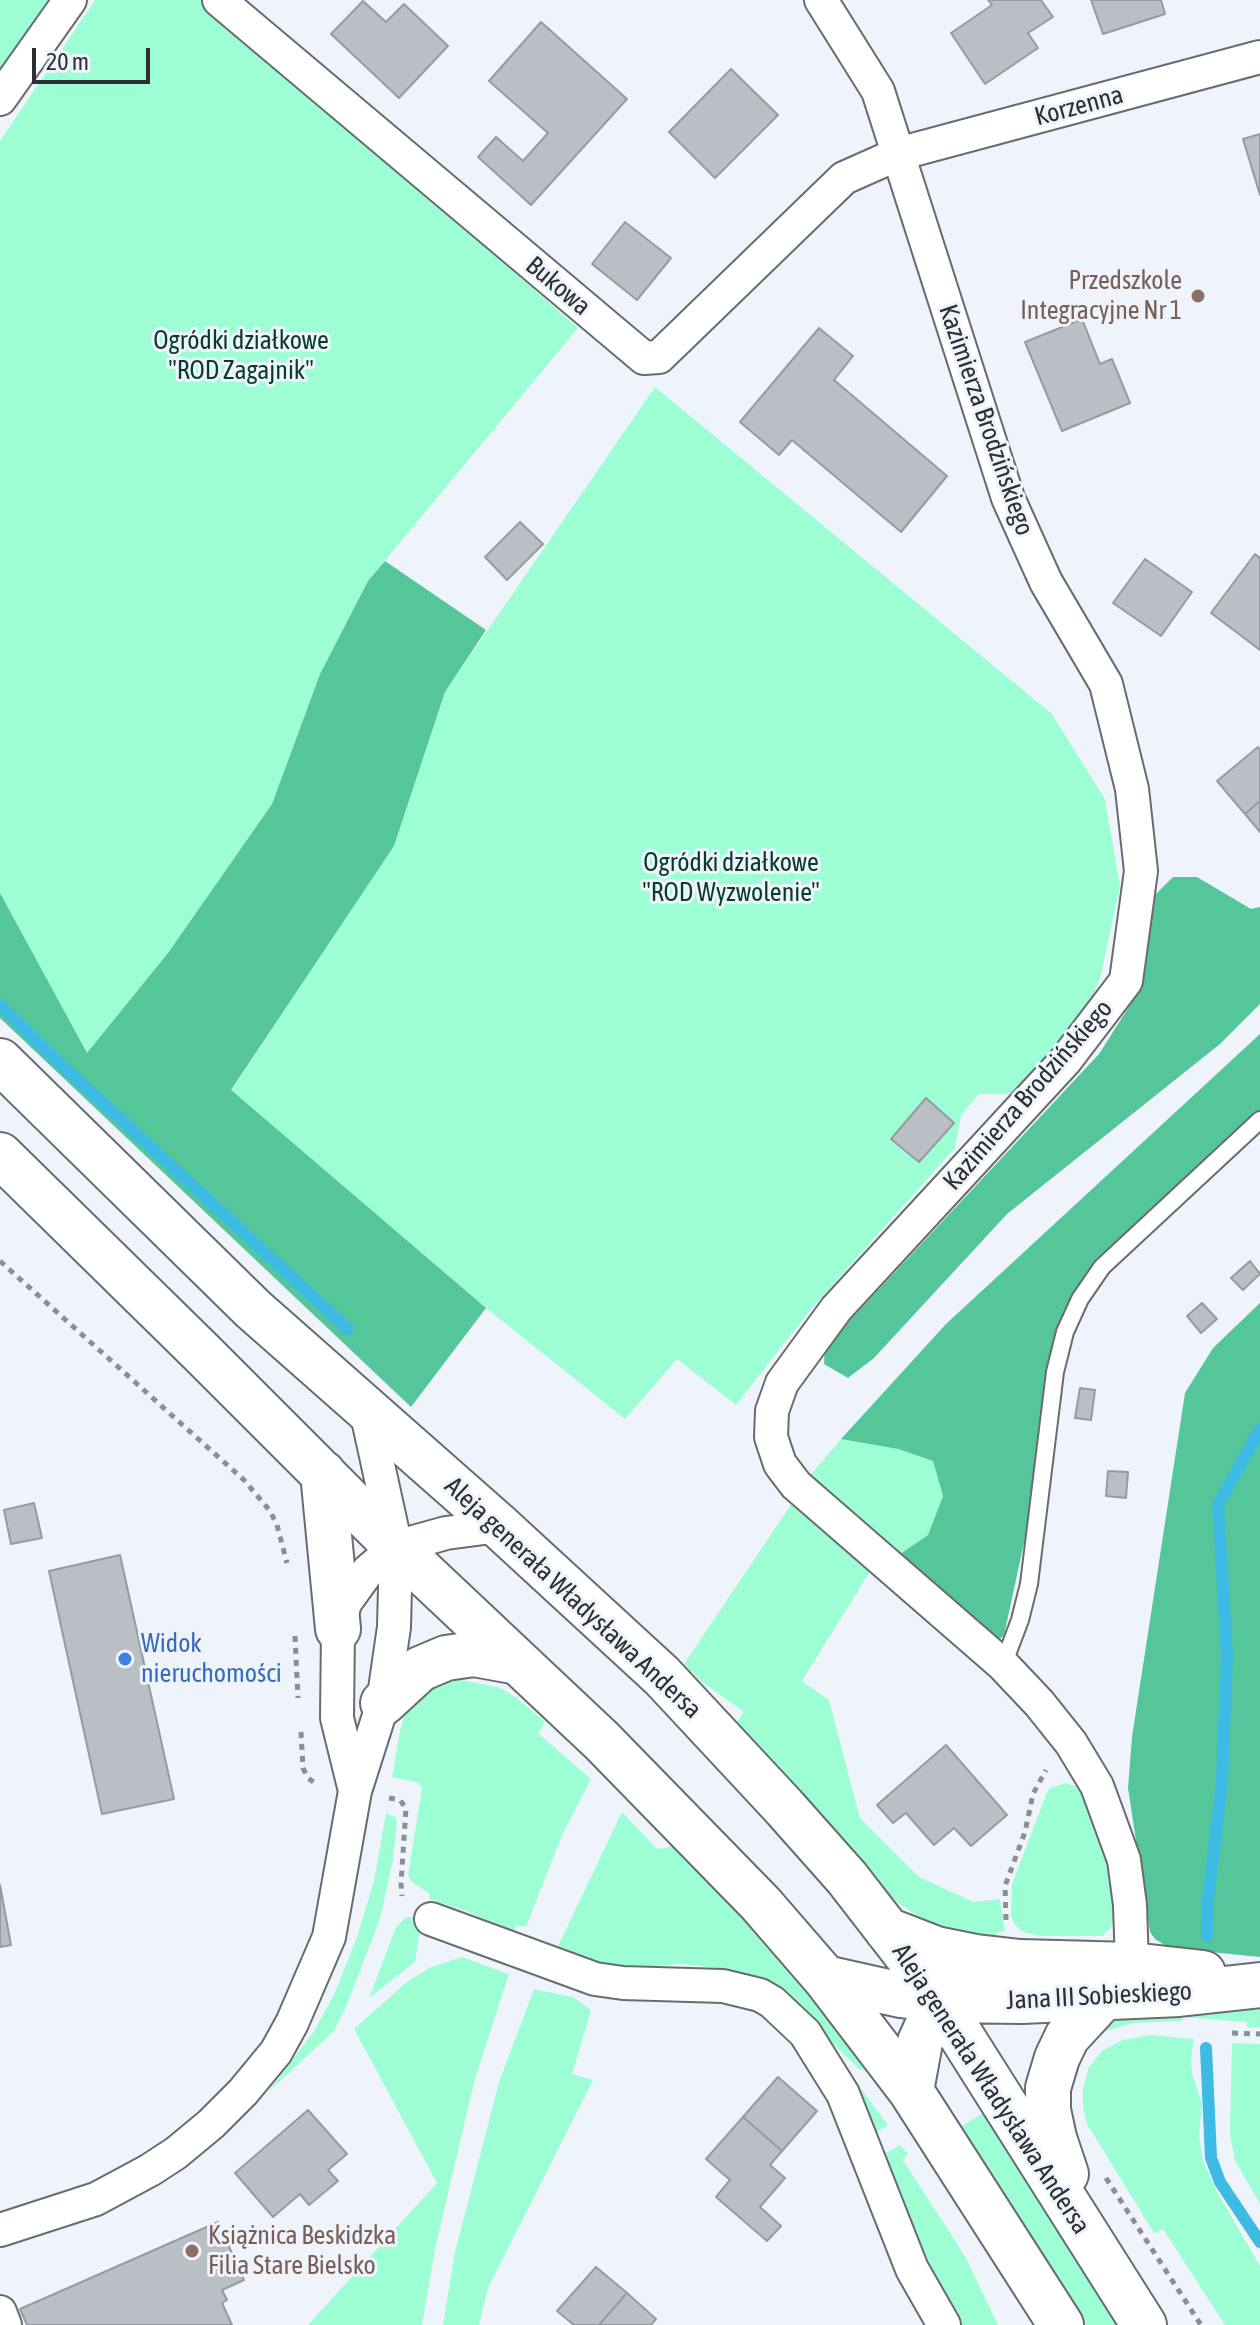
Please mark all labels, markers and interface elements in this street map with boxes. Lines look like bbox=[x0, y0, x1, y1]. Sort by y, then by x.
scale bar bbox=[36, 32, 154, 82]
text: 20 m bbox=[46, 48, 89, 75]
street label: Korzenna bbox=[1031, 79, 1127, 133]
street label: Bukowa bbox=[519, 250, 597, 322]
place label: Przedszkole Integracyjne Nr 1 bbox=[1020, 265, 1182, 326]
marker: Przedszkole Integracyjne Nr 1 bbox=[1189, 287, 1207, 305]
street label: Kazimierza Brodzińskiego bbox=[932, 301, 1040, 539]
park label: Ogródki działkowe "ROD Zagajnik" bbox=[153, 325, 329, 386]
park label: Ogródki działkowe "ROD Wyzwolenie" bbox=[642, 847, 820, 908]
street label: Kazimierza Brodzińskiego bbox=[937, 994, 1119, 1196]
street label: Aleja generała Władysława Andersa bbox=[438, 1471, 708, 1725]
place label: Widok nieruchomości bbox=[141, 1628, 282, 1690]
marker: Widok nieruchomości bbox=[116, 1650, 134, 1668]
street label: Aleja generała Władysława Andersa bbox=[885, 1938, 1097, 2240]
street label: Jana III Sobieskiego bbox=[1005, 1976, 1193, 2016]
place label: Książnica Beskidzka Filia Stare Bielsko bbox=[208, 2220, 396, 2282]
marker: Książnica Beskidzka Filia Stare Bielsko bbox=[183, 2242, 201, 2260]

